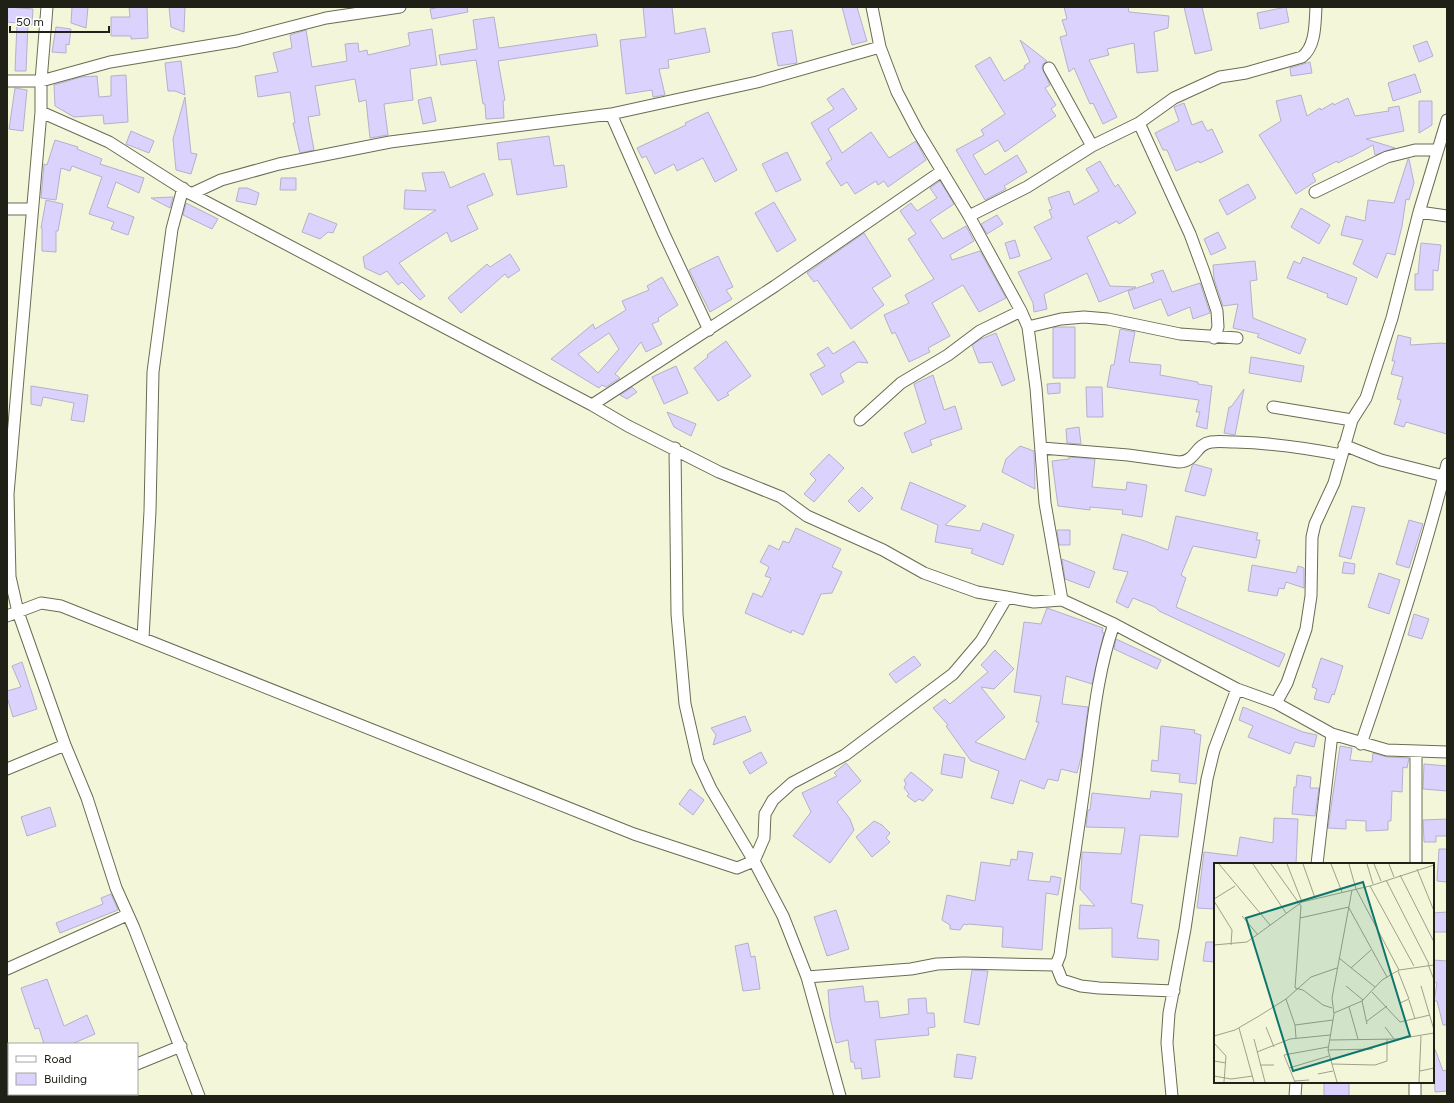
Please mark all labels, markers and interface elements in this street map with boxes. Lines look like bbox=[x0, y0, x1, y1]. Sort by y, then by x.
scale bar bbox=[10, 8, 109, 34]
text: 50 m bbox=[16, 15, 44, 29]
inset map bbox=[1214, 863, 1434, 1083]
legend bbox=[8, 1043, 138, 1095]
text: Road bbox=[44, 1052, 72, 1066]
text: Building bbox=[44, 1072, 87, 1086]

